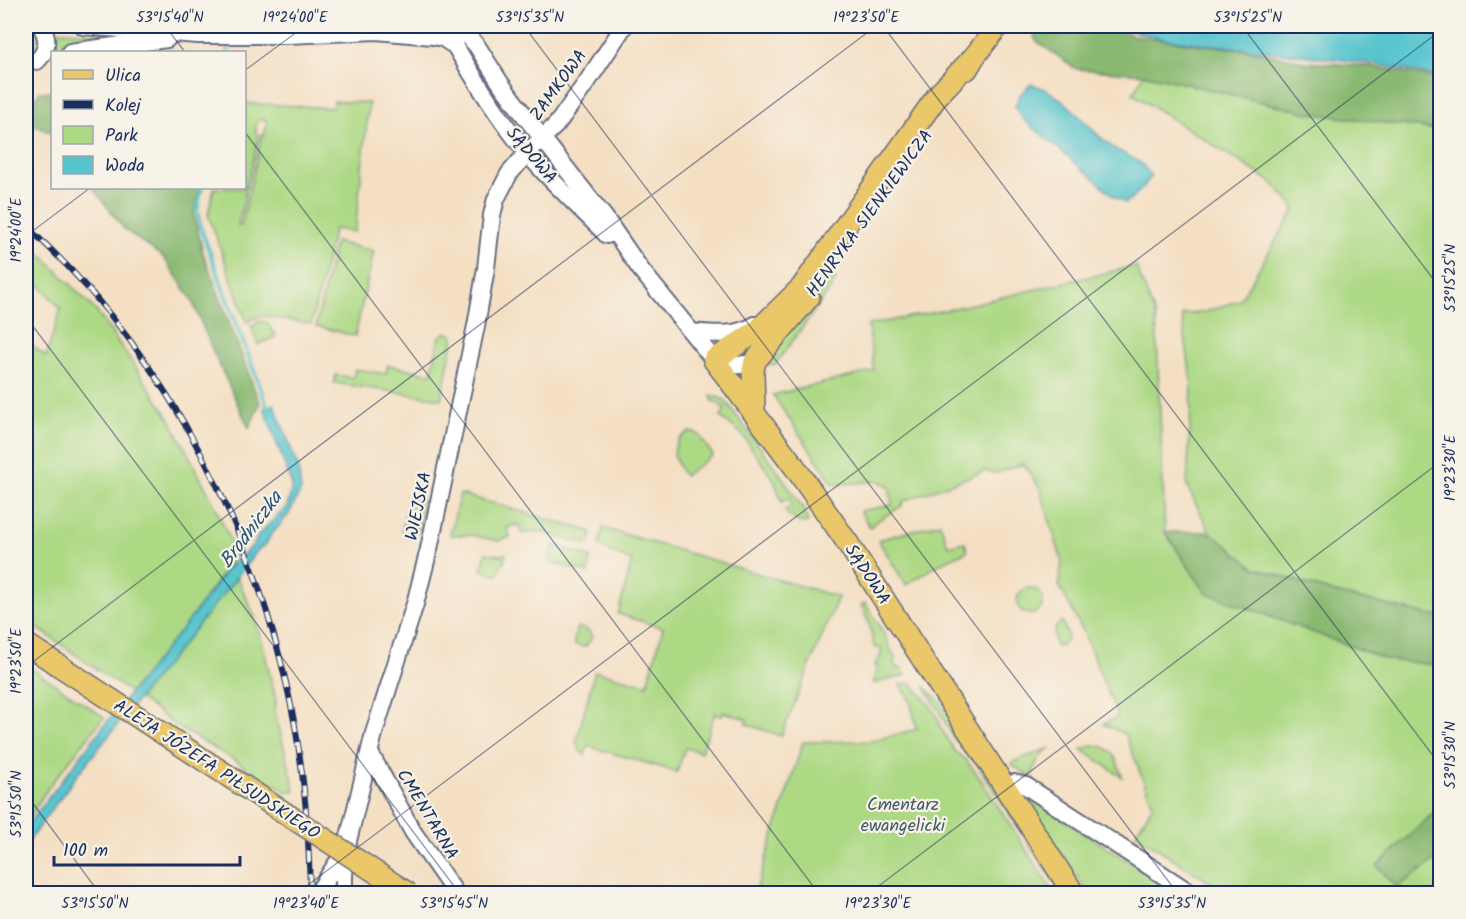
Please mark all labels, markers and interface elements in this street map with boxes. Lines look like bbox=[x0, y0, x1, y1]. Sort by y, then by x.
text: 53°15'40"N bbox=[136, 6, 204, 30]
text: 19°24'00"E bbox=[262, 6, 329, 30]
text: 53°15'35"N bbox=[496, 6, 564, 30]
text: 19°23'50"E bbox=[833, 6, 900, 30]
text: 53°15'25"N bbox=[1214, 6, 1282, 30]
street label: ZAMKOWA bbox=[523, 44, 595, 128]
legend bbox=[51, 51, 246, 189]
text: Ulica bbox=[105, 62, 141, 91]
text: Kolej bbox=[105, 92, 142, 121]
street label: SĄDOWA bbox=[498, 121, 564, 191]
text: Park bbox=[105, 122, 138, 151]
street label: HENRYKA SIENKIEWICZA bbox=[799, 124, 941, 304]
text: Woda bbox=[105, 152, 145, 181]
text: 19°24'00"E bbox=[5, 196, 29, 263]
text: 53°15'25"N bbox=[1439, 244, 1463, 312]
text: 19°23'30"E bbox=[1439, 434, 1463, 501]
street label: WIEJSKA bbox=[398, 469, 441, 543]
water label: Brodniczka bbox=[212, 483, 293, 576]
street label: SĄDOWA bbox=[836, 538, 897, 611]
text: 19°23'50"E bbox=[5, 627, 29, 694]
street label: ALEJA JÓZEFA PIŁSUDSKIEGO bbox=[107, 692, 325, 848]
text: 53°15'30"N bbox=[1439, 721, 1463, 789]
street label: CMENTARNA bbox=[388, 764, 465, 866]
text: 53°15'50"N bbox=[5, 770, 29, 838]
park label: Cmentarz ewangelicki bbox=[861, 791, 946, 841]
scale bar bbox=[54, 829, 240, 867]
text: 100 m bbox=[63, 837, 108, 866]
text: 53°15'50"N bbox=[61, 892, 129, 916]
text: 19°23'40"E bbox=[273, 892, 340, 916]
text: 53°15'45"N bbox=[420, 892, 488, 916]
text: 19°23'30"E bbox=[845, 892, 912, 916]
text: 53°15'35"N bbox=[1138, 892, 1206, 916]

